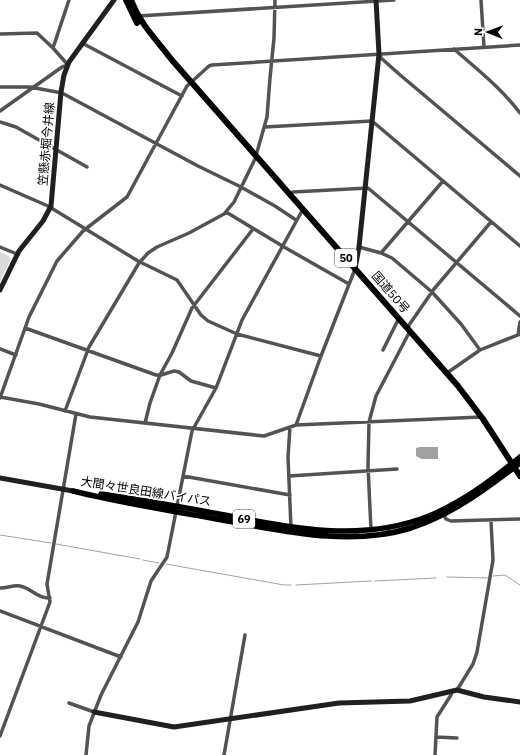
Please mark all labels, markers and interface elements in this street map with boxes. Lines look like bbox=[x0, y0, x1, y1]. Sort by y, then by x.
north arrow bbox=[468, 12, 508, 52]
text: N bbox=[471, 28, 485, 36]
street label: 笠懸赤堀今井線 bbox=[35, 101, 57, 187]
road number: 50 bbox=[335, 249, 357, 267]
street label: 国道50号 bbox=[369, 268, 413, 316]
street label: 大間々世良田線バイパス bbox=[80, 473, 212, 509]
road number: 69 bbox=[233, 510, 255, 528]

